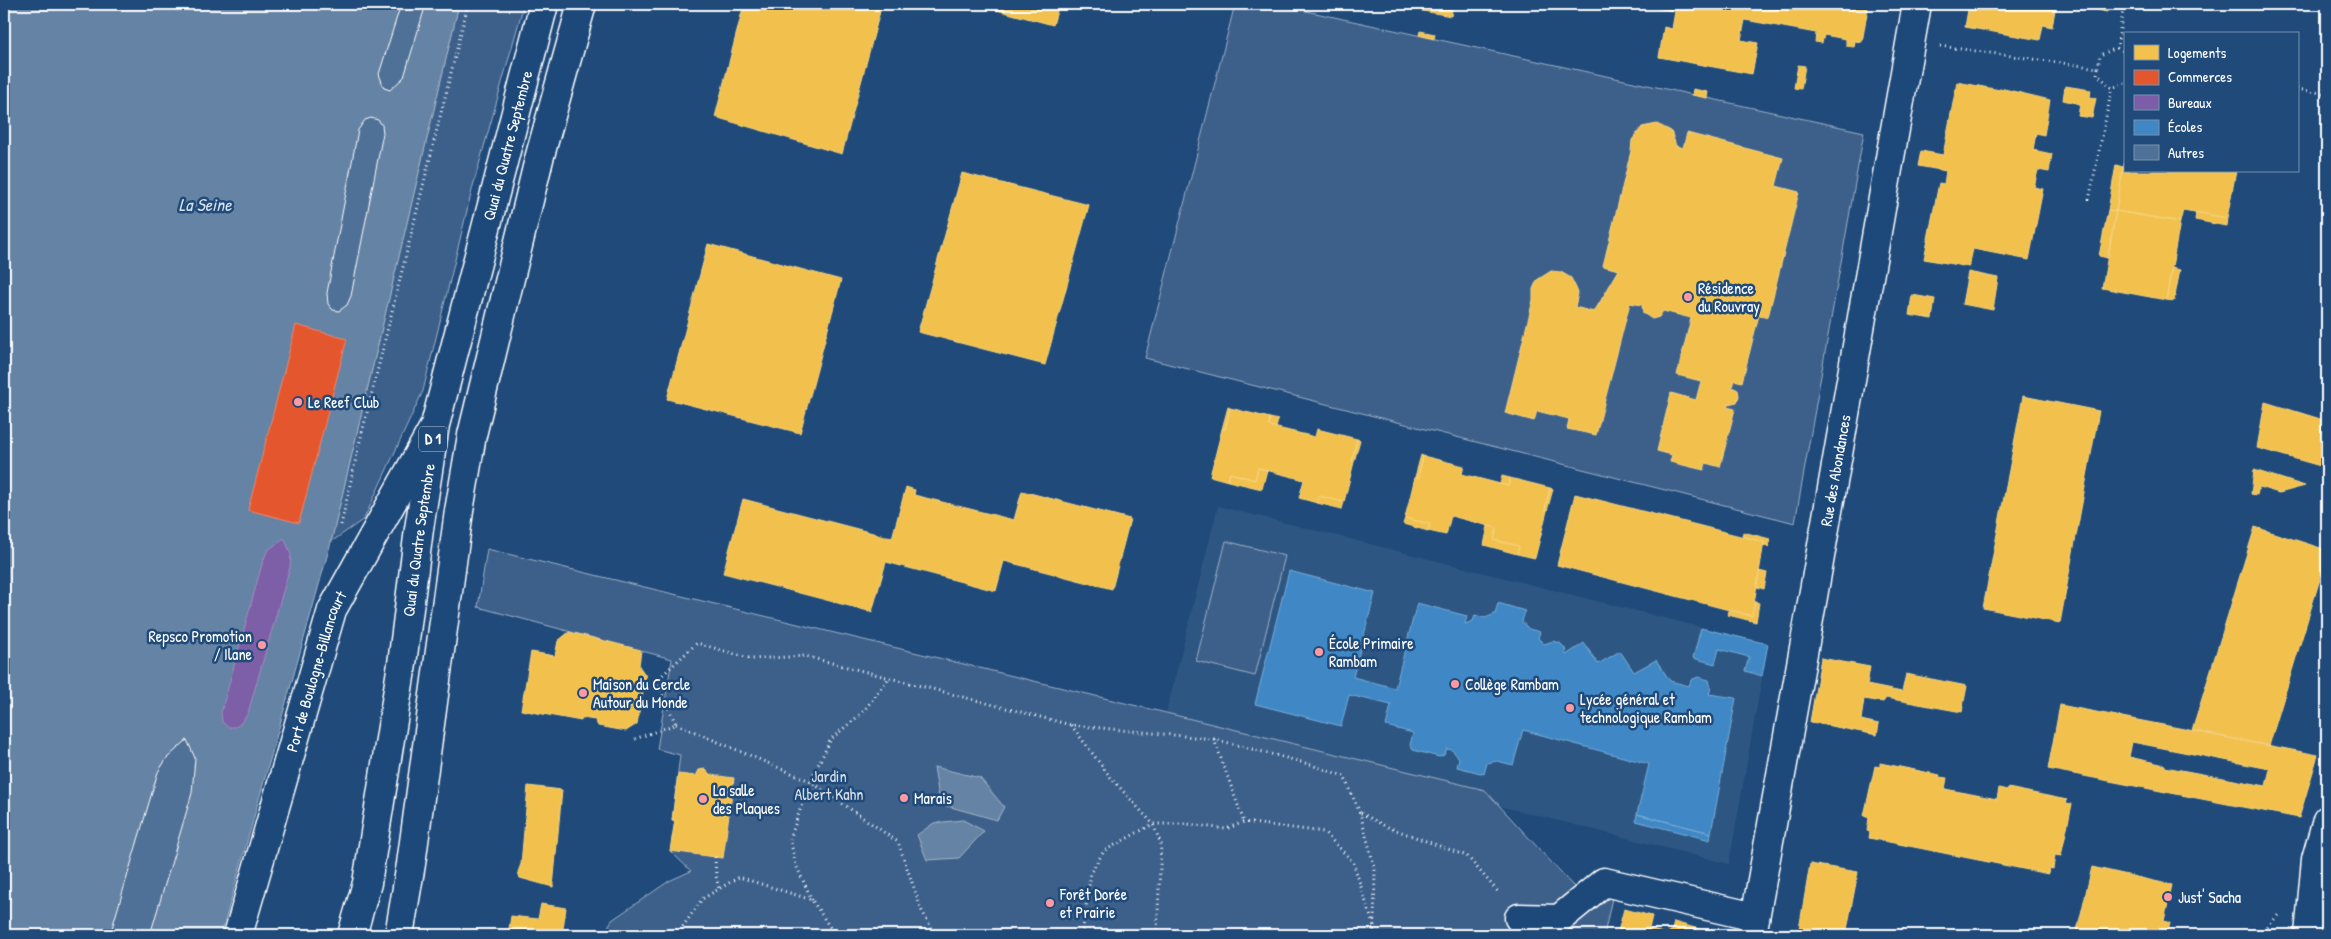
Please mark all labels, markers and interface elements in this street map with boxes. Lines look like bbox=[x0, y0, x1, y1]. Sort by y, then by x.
legend bbox=[2124, 32, 2298, 172]
text: Logements bbox=[2168, 42, 2226, 63]
text: Commerces bbox=[2168, 66, 2232, 87]
street label: Quai du Quatre Septembre bbox=[477, 67, 538, 223]
text: Bureaux bbox=[2168, 92, 2212, 113]
text: Écoles bbox=[2168, 116, 2202, 137]
text: Autres bbox=[2168, 142, 2204, 163]
water label: La Seine bbox=[179, 192, 232, 217]
place label: Résidence du Rouvray bbox=[1698, 277, 1760, 317]
marker: Résidence du Rouvray bbox=[1682, 291, 1694, 303]
place label: Le Reef Club bbox=[308, 391, 379, 413]
marker: Le Reef Club bbox=[292, 396, 304, 408]
street label: Rue des Abondances bbox=[1815, 413, 1856, 528]
road number: D 1 bbox=[419, 426, 447, 452]
street label: Quai du Quatre Septembre bbox=[397, 461, 440, 618]
street label: Port de Boulogne-Billancourt bbox=[281, 586, 352, 754]
place label: Repsco Promotion / Ilane bbox=[149, 625, 253, 665]
place label: École Primaire Rambam bbox=[1329, 632, 1414, 672]
marker: Repsco Promotion / Ilane bbox=[256, 639, 268, 651]
marker: École Primaire Rambam bbox=[1313, 646, 1325, 658]
place label: Maison du Cercle Autour du Monde bbox=[593, 673, 691, 713]
place label: Collège Rambam bbox=[1465, 673, 1559, 695]
marker: Collège Rambam bbox=[1449, 678, 1461, 690]
marker: Maison du Cercle Autour du Monde bbox=[577, 687, 589, 699]
place label: Lycée général et technologique Rambam bbox=[1580, 688, 1712, 728]
marker: Lycée général et technologique Rambam bbox=[1564, 702, 1576, 714]
park label: Jardin Albert Kahn bbox=[795, 765, 863, 805]
place label: La salle des Plaques bbox=[713, 779, 780, 819]
place label: Marais bbox=[914, 787, 952, 809]
marker: Marais bbox=[898, 792, 910, 804]
marker: La salle des Plaques bbox=[697, 793, 709, 805]
place label: Forêt Dorée et Prairie bbox=[1059, 883, 1128, 923]
place label: Just' Sacha bbox=[2178, 886, 2241, 908]
marker: Just' Sacha bbox=[2162, 891, 2174, 903]
marker: Forêt Dorée et Prairie bbox=[1044, 897, 1056, 909]

